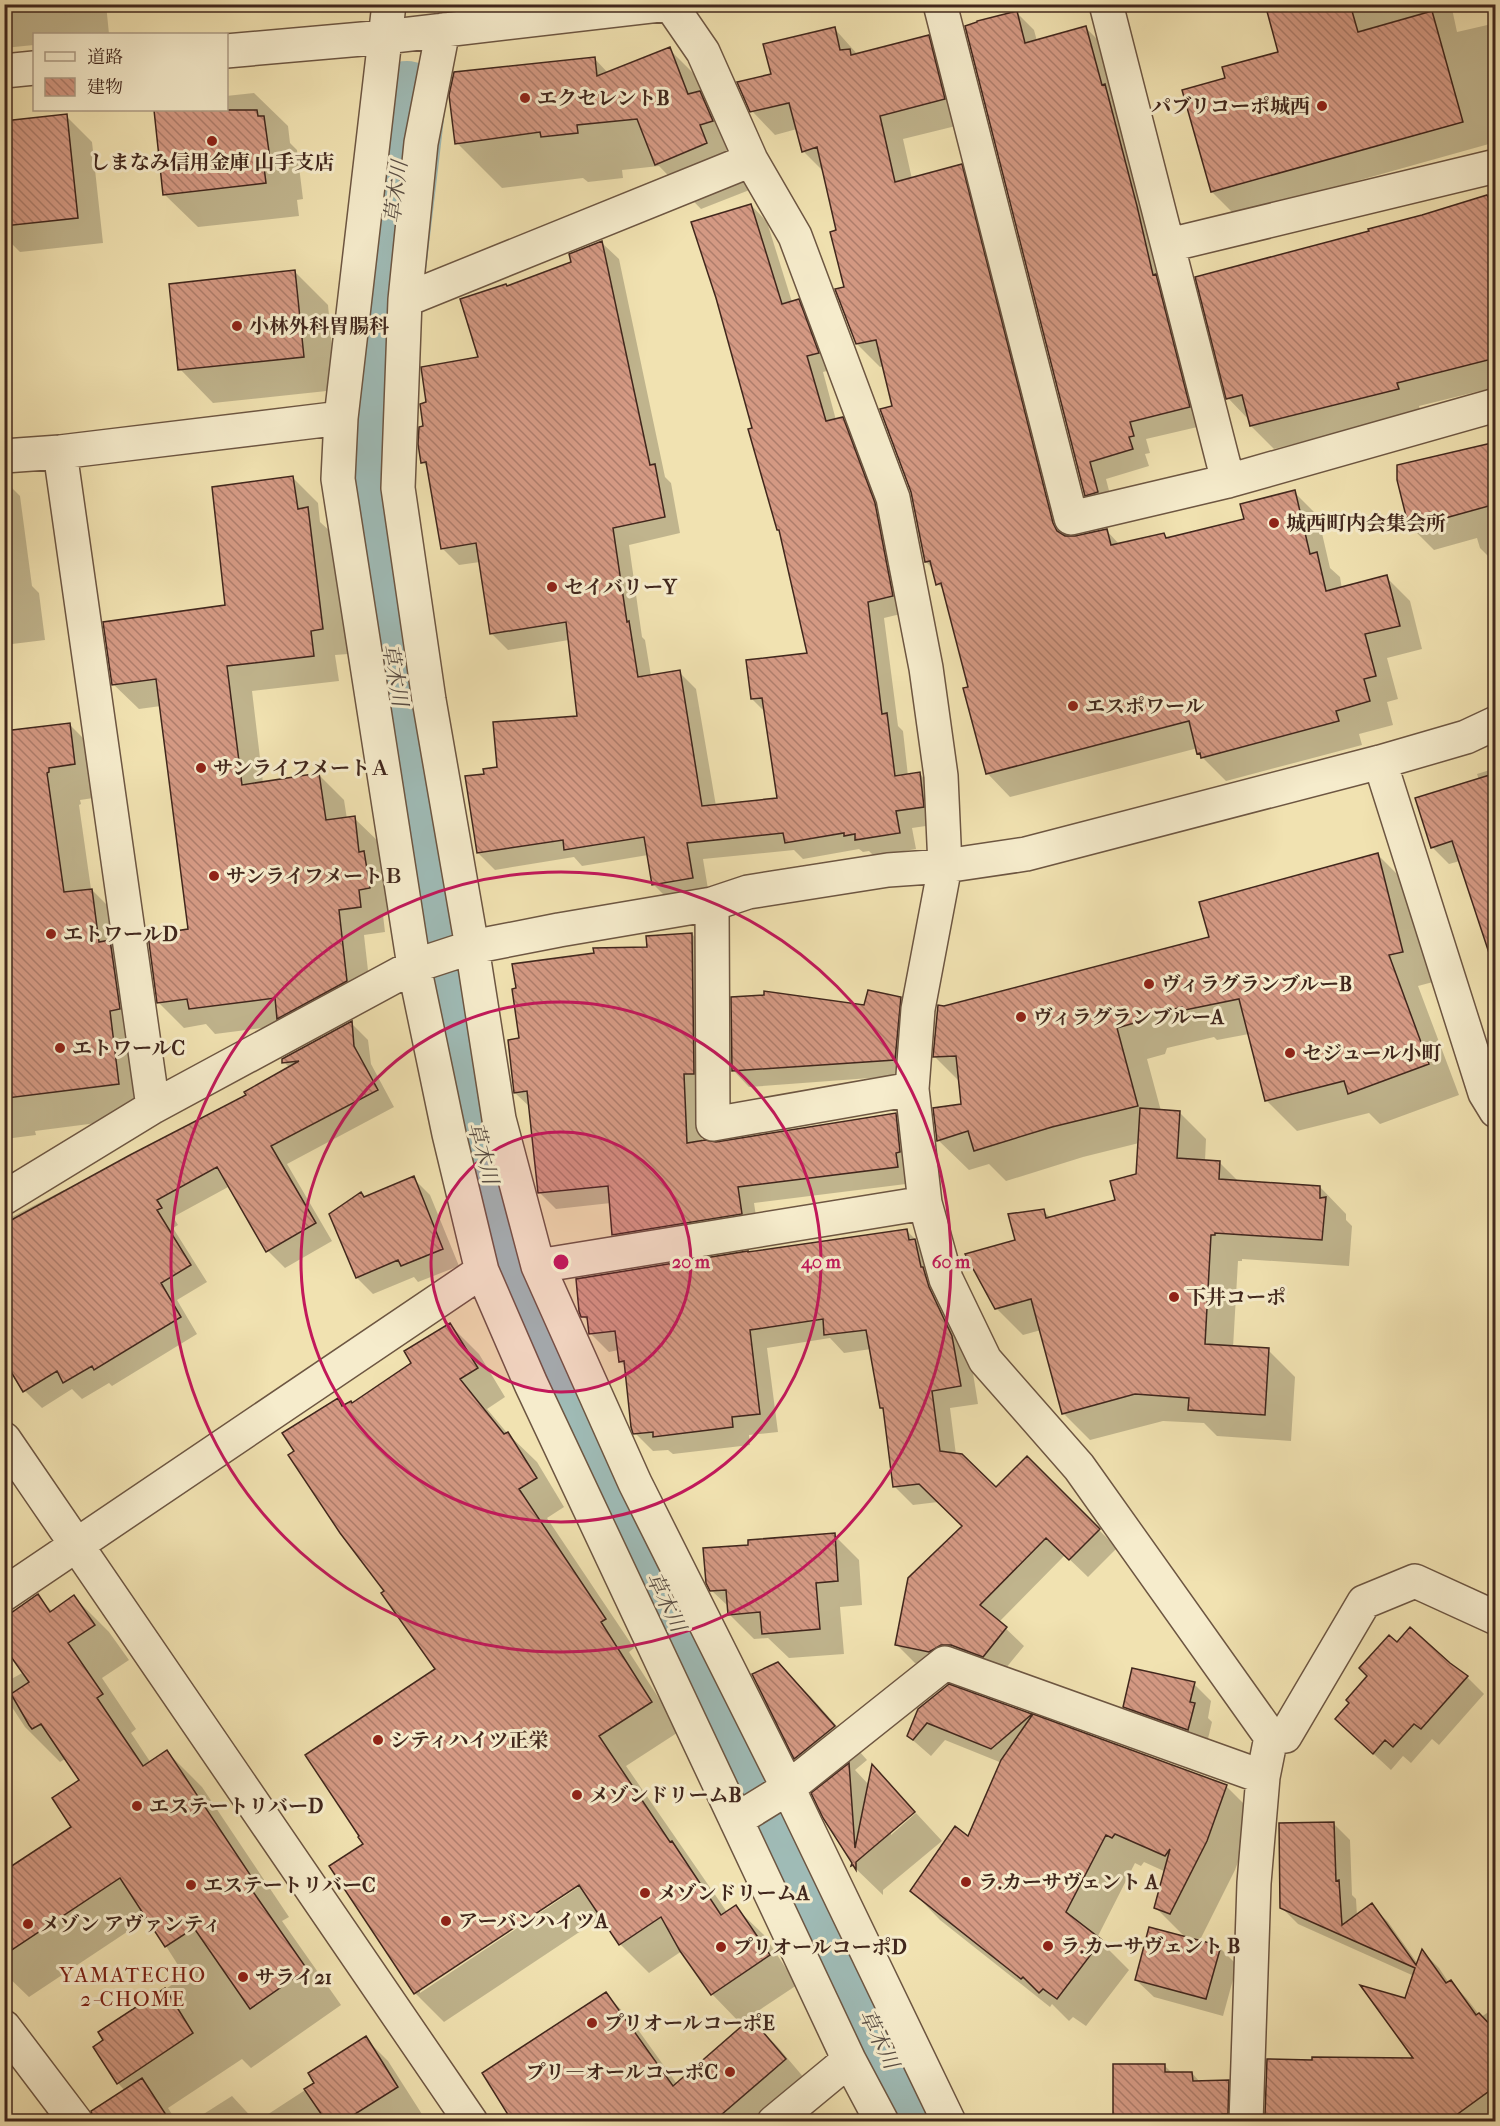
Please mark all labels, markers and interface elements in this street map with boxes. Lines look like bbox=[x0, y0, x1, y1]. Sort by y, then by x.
legend bbox=[33, 33, 228, 111]
text: 道路 bbox=[87, 47, 123, 68]
text: 建物 bbox=[87, 77, 123, 98]
place label: エクセレントB bbox=[537, 87, 670, 110]
marker: エクセレントB bbox=[518, 91, 532, 105]
place label: パブリコーポ城西 bbox=[1151, 95, 1310, 118]
marker: パブリコーポ城西 bbox=[1315, 99, 1329, 113]
marker: しまなみ信用金庫 山手支店 bbox=[205, 134, 219, 148]
place label: しまなみ信用金庫 山手支店 bbox=[90, 151, 334, 174]
water label: 草木川 bbox=[380, 157, 412, 225]
place label: 小林外科胃腸科 bbox=[249, 315, 389, 338]
marker: 小林外科胃腸科 bbox=[230, 319, 244, 333]
place label: 城西町内会集会所 bbox=[1286, 512, 1446, 535]
marker: 城西町内会集会所 bbox=[1267, 516, 1281, 530]
place label: セイバリーY bbox=[564, 576, 678, 599]
marker: セイバリーY bbox=[545, 580, 559, 594]
water label: 草木川 bbox=[378, 642, 413, 710]
place label: エスポワール bbox=[1085, 695, 1205, 718]
marker: エスポワール bbox=[1066, 699, 1080, 713]
place label: サンライフメートＡ bbox=[213, 757, 390, 780]
marker: サンライフメートＡ bbox=[194, 761, 208, 775]
place label: サンライフメートＢ bbox=[226, 865, 403, 888]
marker: サンライフメートＢ bbox=[207, 869, 221, 883]
place label: エトワールD bbox=[63, 923, 178, 946]
marker: エトワールD bbox=[44, 927, 58, 941]
place label: ヴィラグランブルーB bbox=[1161, 973, 1352, 996]
marker: ヴィラグランブルーB bbox=[1142, 977, 1156, 991]
place label: ヴィラグランブルーA bbox=[1033, 1006, 1225, 1029]
marker: ヴィラグランブルーA bbox=[1014, 1010, 1028, 1024]
place label: エトワールC bbox=[72, 1037, 185, 1060]
marker: エトワールC bbox=[53, 1041, 67, 1055]
place label: セジュール小町 bbox=[1302, 1042, 1442, 1065]
marker: セジュール小町 bbox=[1283, 1046, 1297, 1060]
water label: 草木川 bbox=[463, 1119, 503, 1188]
centre of rings bbox=[551, 1252, 571, 1272]
text: 20 m bbox=[672, 1252, 711, 1273]
text: 40 m bbox=[800, 1252, 842, 1273]
text: 60 m bbox=[932, 1252, 971, 1273]
place label: 下井コーポ bbox=[1186, 1286, 1286, 1309]
marker: 下井コーポ bbox=[1167, 1290, 1181, 1304]
water label: 草木川 bbox=[641, 1568, 691, 1637]
place label: シティハイツ正栄 bbox=[390, 1729, 548, 1752]
marker: シティハイツ正栄 bbox=[371, 1733, 385, 1747]
place label: メゾンドリームB bbox=[589, 1784, 741, 1807]
marker: メゾンドリームB bbox=[570, 1788, 584, 1802]
place label: エステートリバーD bbox=[149, 1795, 323, 1818]
marker: エステートリバーD bbox=[130, 1799, 144, 1813]
place label: ラ.カーサヴェント A bbox=[978, 1871, 1159, 1894]
place label: エステートリバーC bbox=[203, 1874, 375, 1897]
marker: ラ.カーサヴェント A bbox=[959, 1875, 973, 1889]
marker: エステートリバーC bbox=[184, 1878, 198, 1892]
place label: メゾンドリームA bbox=[657, 1882, 810, 1905]
marker: メゾンドリームA bbox=[638, 1886, 652, 1900]
place label: アーバンハイツA bbox=[458, 1910, 609, 1933]
place label: メゾン アヴァンティ bbox=[40, 1913, 222, 1936]
marker: アーバンハイツA bbox=[439, 1914, 453, 1928]
marker: メゾン アヴァンティ bbox=[21, 1917, 35, 1931]
place label: ラ.カーサヴェント B bbox=[1060, 1935, 1240, 1958]
place label: プリオールコーポD bbox=[733, 1936, 907, 1959]
marker: ラ.カーサヴェント B bbox=[1041, 1939, 1055, 1953]
marker: プリオールコーポD bbox=[714, 1940, 728, 1954]
district label: YAMATECHO 2-CHOME bbox=[58, 1963, 207, 2011]
place label: サライ21 bbox=[255, 1966, 332, 1989]
marker: サライ21 bbox=[236, 1970, 250, 1984]
water label: 草木川 bbox=[854, 2005, 904, 2074]
place label: プリオールコーポE bbox=[604, 2012, 775, 2035]
marker: プリオールコーポE bbox=[585, 2016, 599, 2030]
place label: プリ―オールコーポC bbox=[526, 2061, 718, 2084]
marker: プリ―オールコーポC bbox=[723, 2065, 737, 2079]

